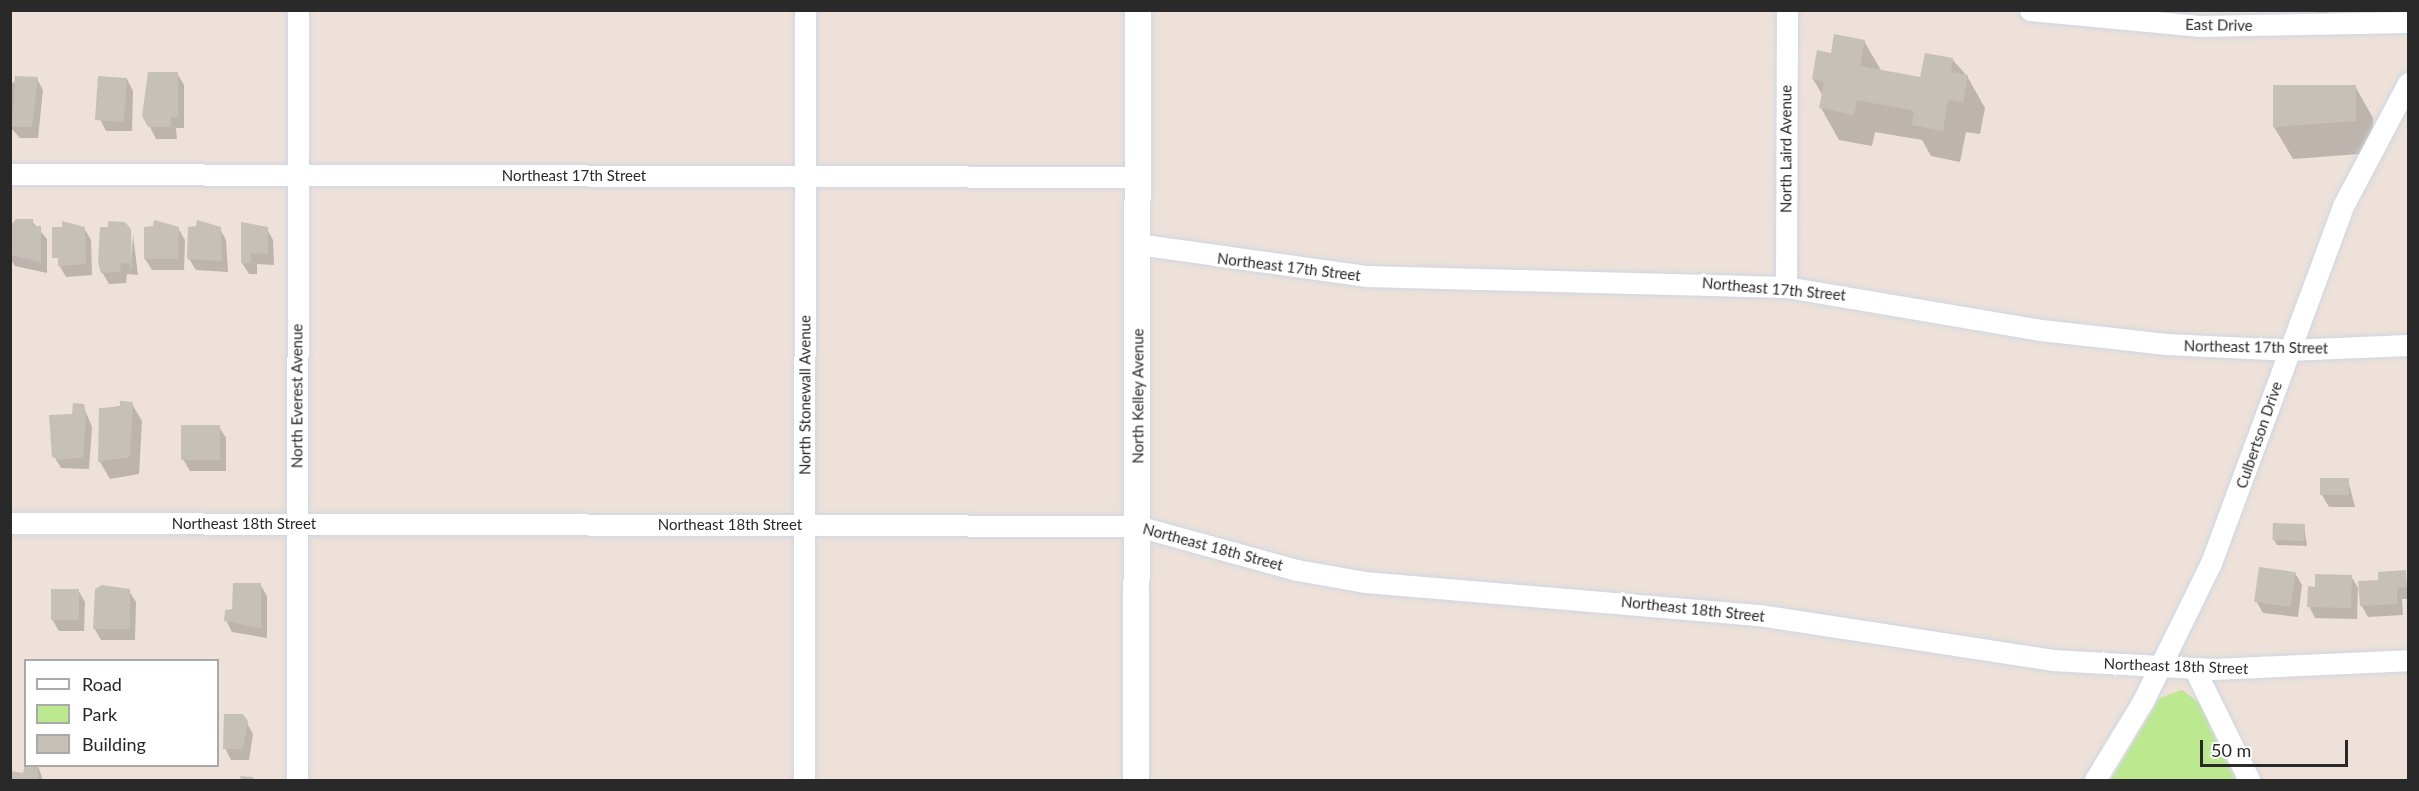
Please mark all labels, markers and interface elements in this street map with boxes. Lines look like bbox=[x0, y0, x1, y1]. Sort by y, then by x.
street label: East Drive bbox=[2185, 15, 2253, 35]
street label: North Laird Avenue bbox=[1777, 85, 1795, 213]
street label: Northeast 17th Street bbox=[502, 167, 646, 185]
street label: Northeast 17th Street bbox=[1216, 249, 1362, 285]
street label: Northeast 17th Street bbox=[1701, 274, 1847, 304]
street label: North Stonewall Avenue bbox=[796, 315, 814, 475]
street label: North Everest Avenue bbox=[288, 324, 306, 468]
street label: North Kelley Avenue bbox=[1129, 328, 1147, 464]
street label: Northeast 17th Street bbox=[2184, 337, 2328, 357]
street label: Culbertson Drive bbox=[2232, 379, 2286, 491]
street label: Northeast 18th Street bbox=[172, 515, 316, 533]
street label: Northeast 18th Street bbox=[658, 516, 802, 534]
street label: Northeast 18th Street bbox=[1141, 520, 1285, 574]
street label: Northeast 18th Street bbox=[1620, 592, 1766, 626]
street label: Northeast 18th Street bbox=[2103, 654, 2249, 678]
legend bbox=[24, 659, 219, 767]
text: Road bbox=[82, 673, 122, 695]
text: Park bbox=[82, 703, 117, 725]
scale bar bbox=[2203, 728, 2352, 766]
text: Building bbox=[82, 733, 146, 755]
text: 50 m bbox=[2211, 739, 2251, 761]

